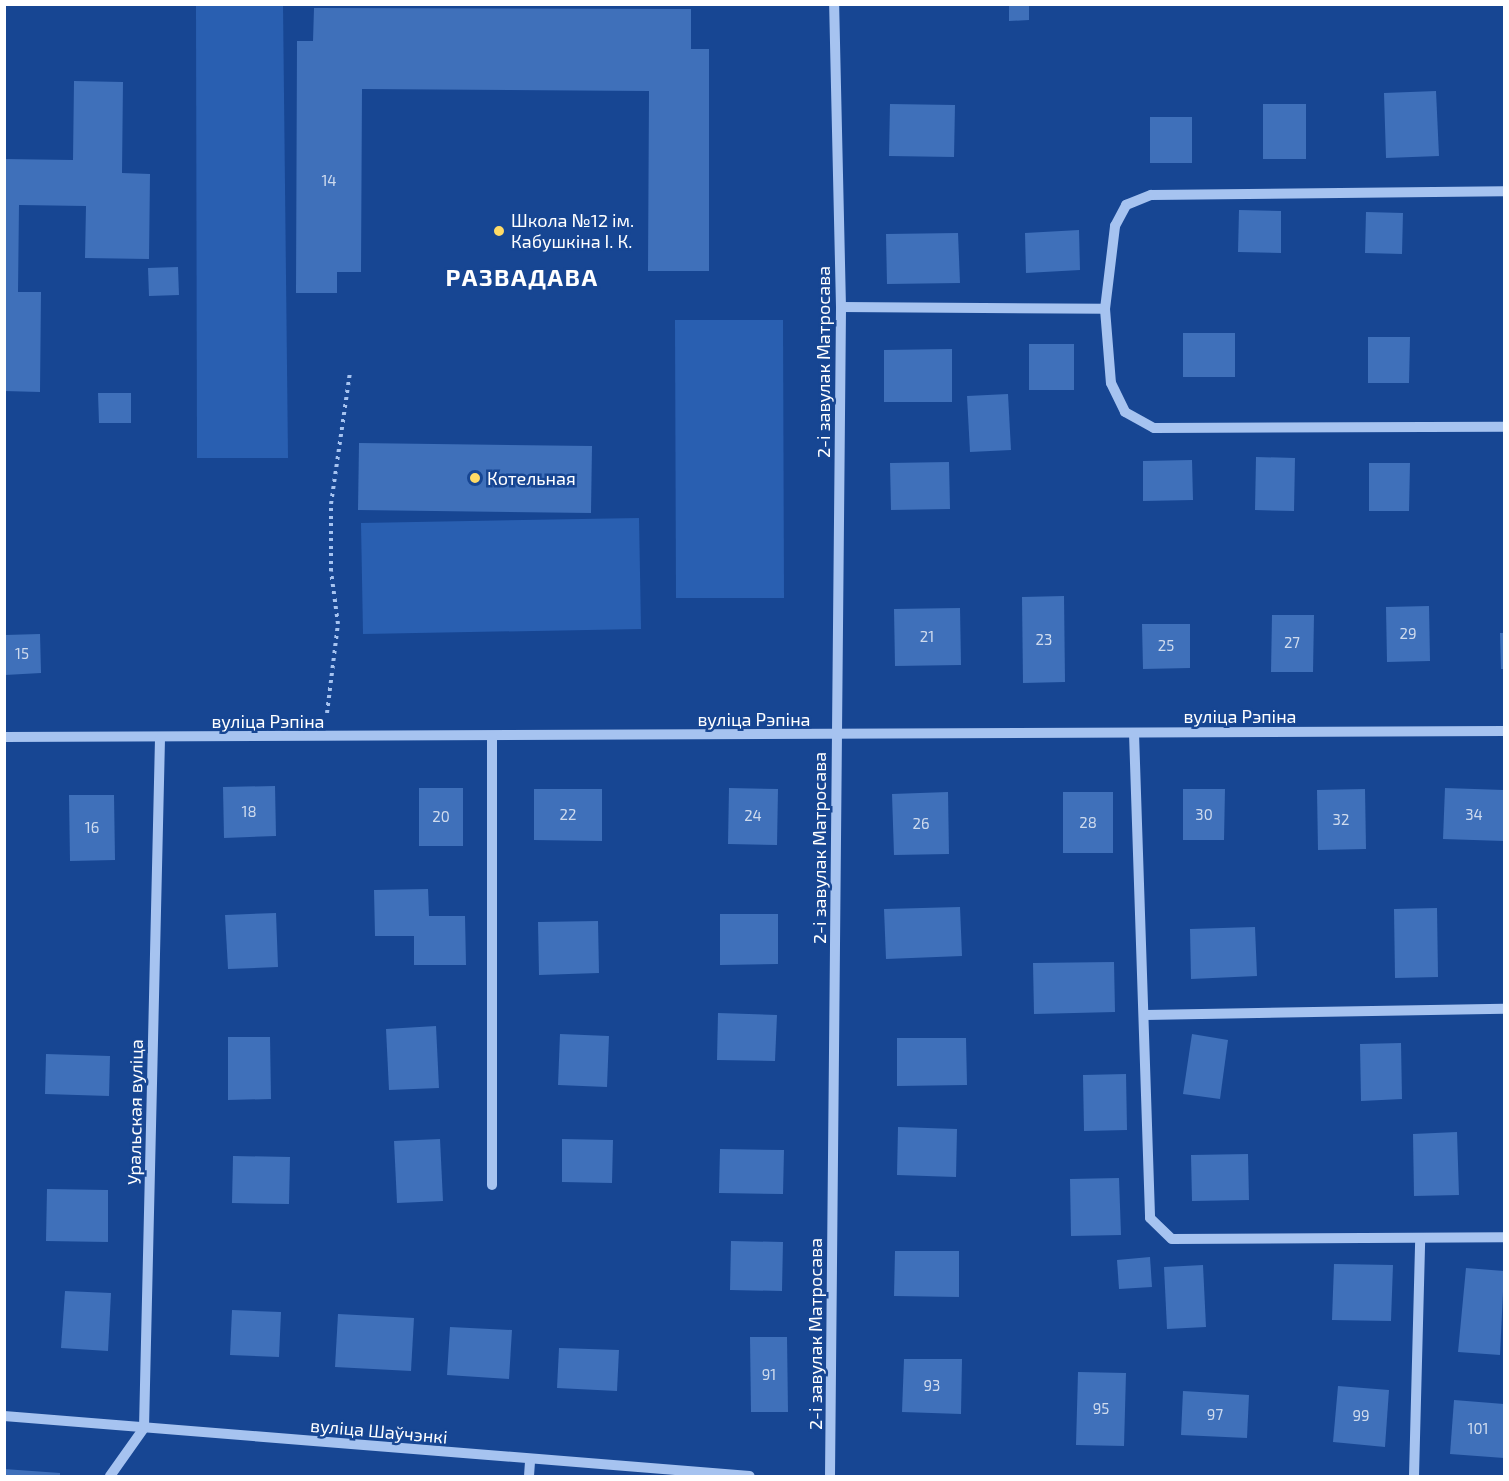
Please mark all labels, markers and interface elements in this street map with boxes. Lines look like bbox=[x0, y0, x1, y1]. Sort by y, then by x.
house number: 14 bbox=[321, 172, 337, 190]
place label: Школа №12 ім. Кабушкіна І. К. bbox=[511, 210, 634, 252]
marker: Школа №12 ім. Кабушкіна І. К. bbox=[492, 224, 506, 238]
district label: РАЗВАДАВА bbox=[445, 263, 599, 291]
street label: 2-і завулак Матросава bbox=[812, 266, 834, 458]
place label: Котельная bbox=[487, 467, 576, 489]
marker: Котельная bbox=[468, 471, 482, 485]
house number: 29 bbox=[1399, 625, 1417, 643]
house number: 21 bbox=[920, 628, 934, 646]
house number: 23 bbox=[1036, 631, 1052, 649]
house number: 27 bbox=[1284, 634, 1300, 652]
house number: 25 bbox=[1158, 637, 1174, 655]
house number: 15 bbox=[15, 645, 29, 663]
street label: вуліца Рэпіна bbox=[1183, 705, 1297, 727]
street label: вуліца Рэпіна bbox=[697, 708, 811, 730]
street label: вуліца Рэпіна bbox=[211, 710, 325, 732]
street label: 2-і завулак Матросава bbox=[808, 752, 830, 944]
house number: 18 bbox=[241, 803, 257, 821]
house number: 22 bbox=[560, 806, 576, 824]
house number: 30 bbox=[1195, 806, 1213, 824]
house number: 34 bbox=[1465, 806, 1483, 824]
house number: 24 bbox=[744, 807, 762, 825]
house number: 20 bbox=[432, 808, 450, 826]
house number: 32 bbox=[1333, 811, 1349, 829]
house number: 28 bbox=[1079, 814, 1097, 832]
house number: 26 bbox=[912, 815, 930, 833]
house number: 16 bbox=[85, 819, 99, 837]
street label: Уральская вуліца bbox=[123, 1039, 147, 1185]
street label: 2-і завулак Матросава bbox=[804, 1238, 826, 1430]
house number: 91 bbox=[762, 1366, 776, 1384]
house number: 93 bbox=[924, 1377, 940, 1395]
house number: 95 bbox=[1093, 1400, 1109, 1418]
house number: 97 bbox=[1207, 1406, 1223, 1424]
house number: 99 bbox=[1352, 1407, 1370, 1425]
street label: вуліца Шаўчэнкі bbox=[309, 1414, 449, 1448]
house number: 101 bbox=[1468, 1420, 1488, 1438]

